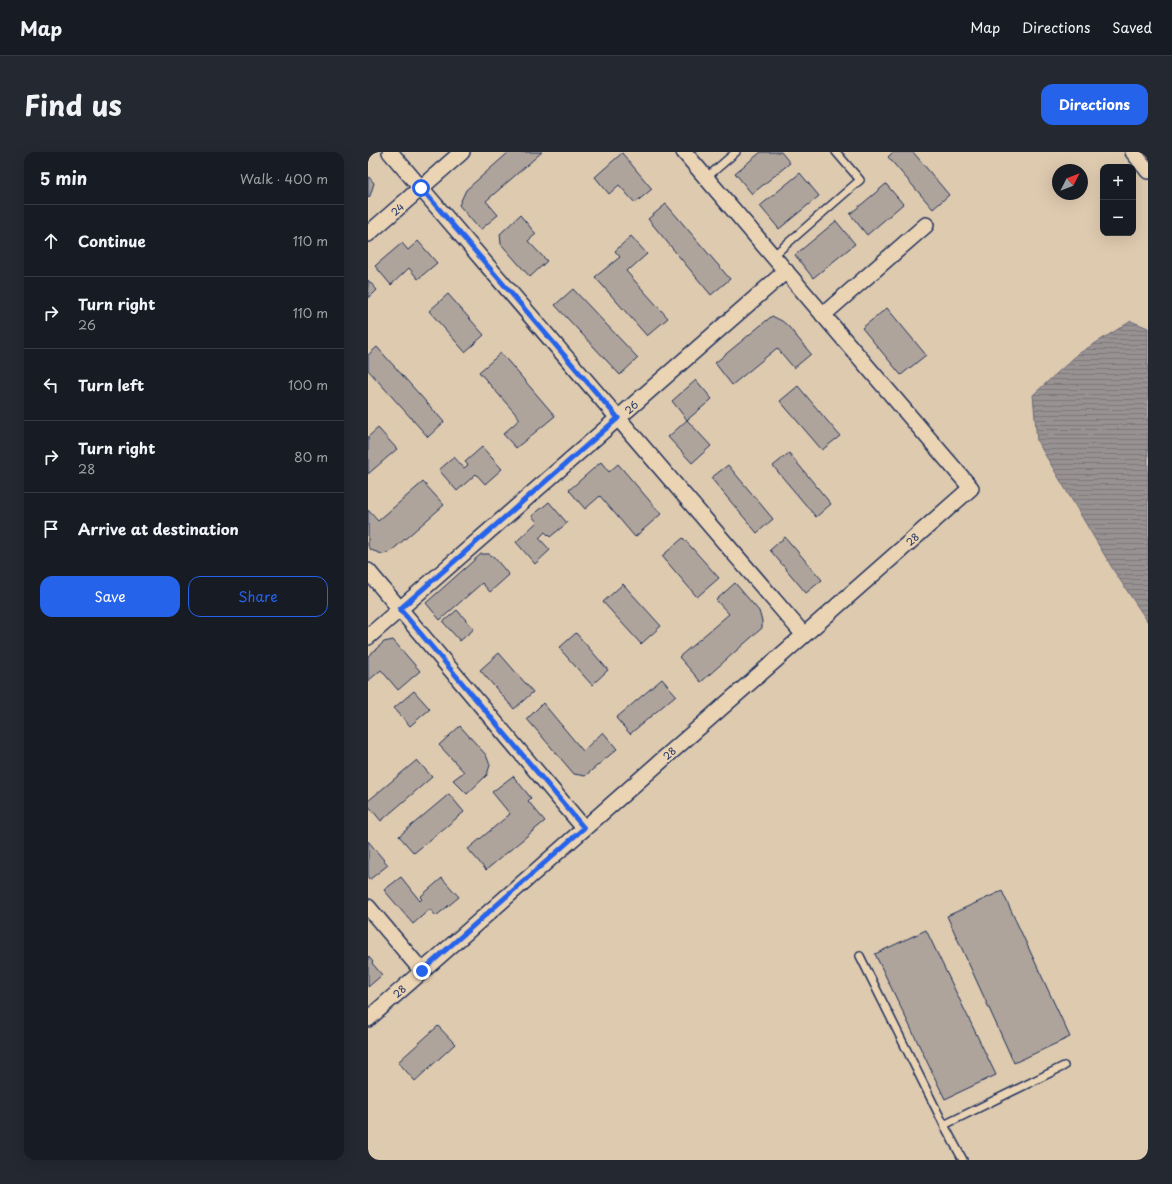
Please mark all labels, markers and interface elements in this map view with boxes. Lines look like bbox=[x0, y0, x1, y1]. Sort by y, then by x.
text: Map bbox=[20, 14, 62, 42]
text: Map bbox=[970, 17, 1000, 38]
text: Directions bbox=[1022, 17, 1090, 38]
text: Saved bbox=[1112, 17, 1152, 38]
text: Find us bbox=[24, 83, 122, 126]
button: Directions bbox=[1041, 84, 1148, 125]
north arrow bbox=[1052, 164, 1088, 200]
map controls bbox=[1100, 164, 1136, 236]
button: + bbox=[1100, 164, 1136, 200]
text: 5 min bbox=[40, 165, 87, 191]
text: Walk · 400 m bbox=[240, 169, 328, 188]
route start bbox=[412, 179, 430, 197]
street label: 24 bbox=[387, 199, 407, 219]
button: − bbox=[1100, 200, 1136, 236]
text: Continue bbox=[78, 229, 146, 252]
icon: ahead bbox=[40, 230, 62, 252]
text: 110 m bbox=[293, 231, 328, 250]
text: Turn right bbox=[78, 292, 155, 315]
icon: right bbox=[40, 302, 62, 324]
text: 110 m bbox=[293, 303, 328, 322]
text: 26 bbox=[78, 315, 96, 334]
text: Turn left bbox=[78, 373, 144, 396]
icon: left bbox=[40, 374, 62, 396]
text: 100 m bbox=[288, 375, 328, 394]
street label: 26 bbox=[621, 397, 641, 417]
text: Turn right bbox=[78, 436, 155, 459]
icon: right bbox=[40, 446, 62, 468]
text: 80 m bbox=[294, 447, 328, 466]
text: 28 bbox=[78, 459, 95, 478]
text: Arrive at destination bbox=[78, 517, 239, 540]
icon: arrive bbox=[40, 518, 62, 540]
street label: 28 bbox=[902, 529, 922, 549]
button: Save bbox=[40, 576, 180, 617]
button: Share bbox=[188, 576, 328, 617]
street label: 28 bbox=[659, 743, 679, 763]
route end bbox=[413, 962, 431, 980]
street label: 28 bbox=[389, 981, 409, 1001]

